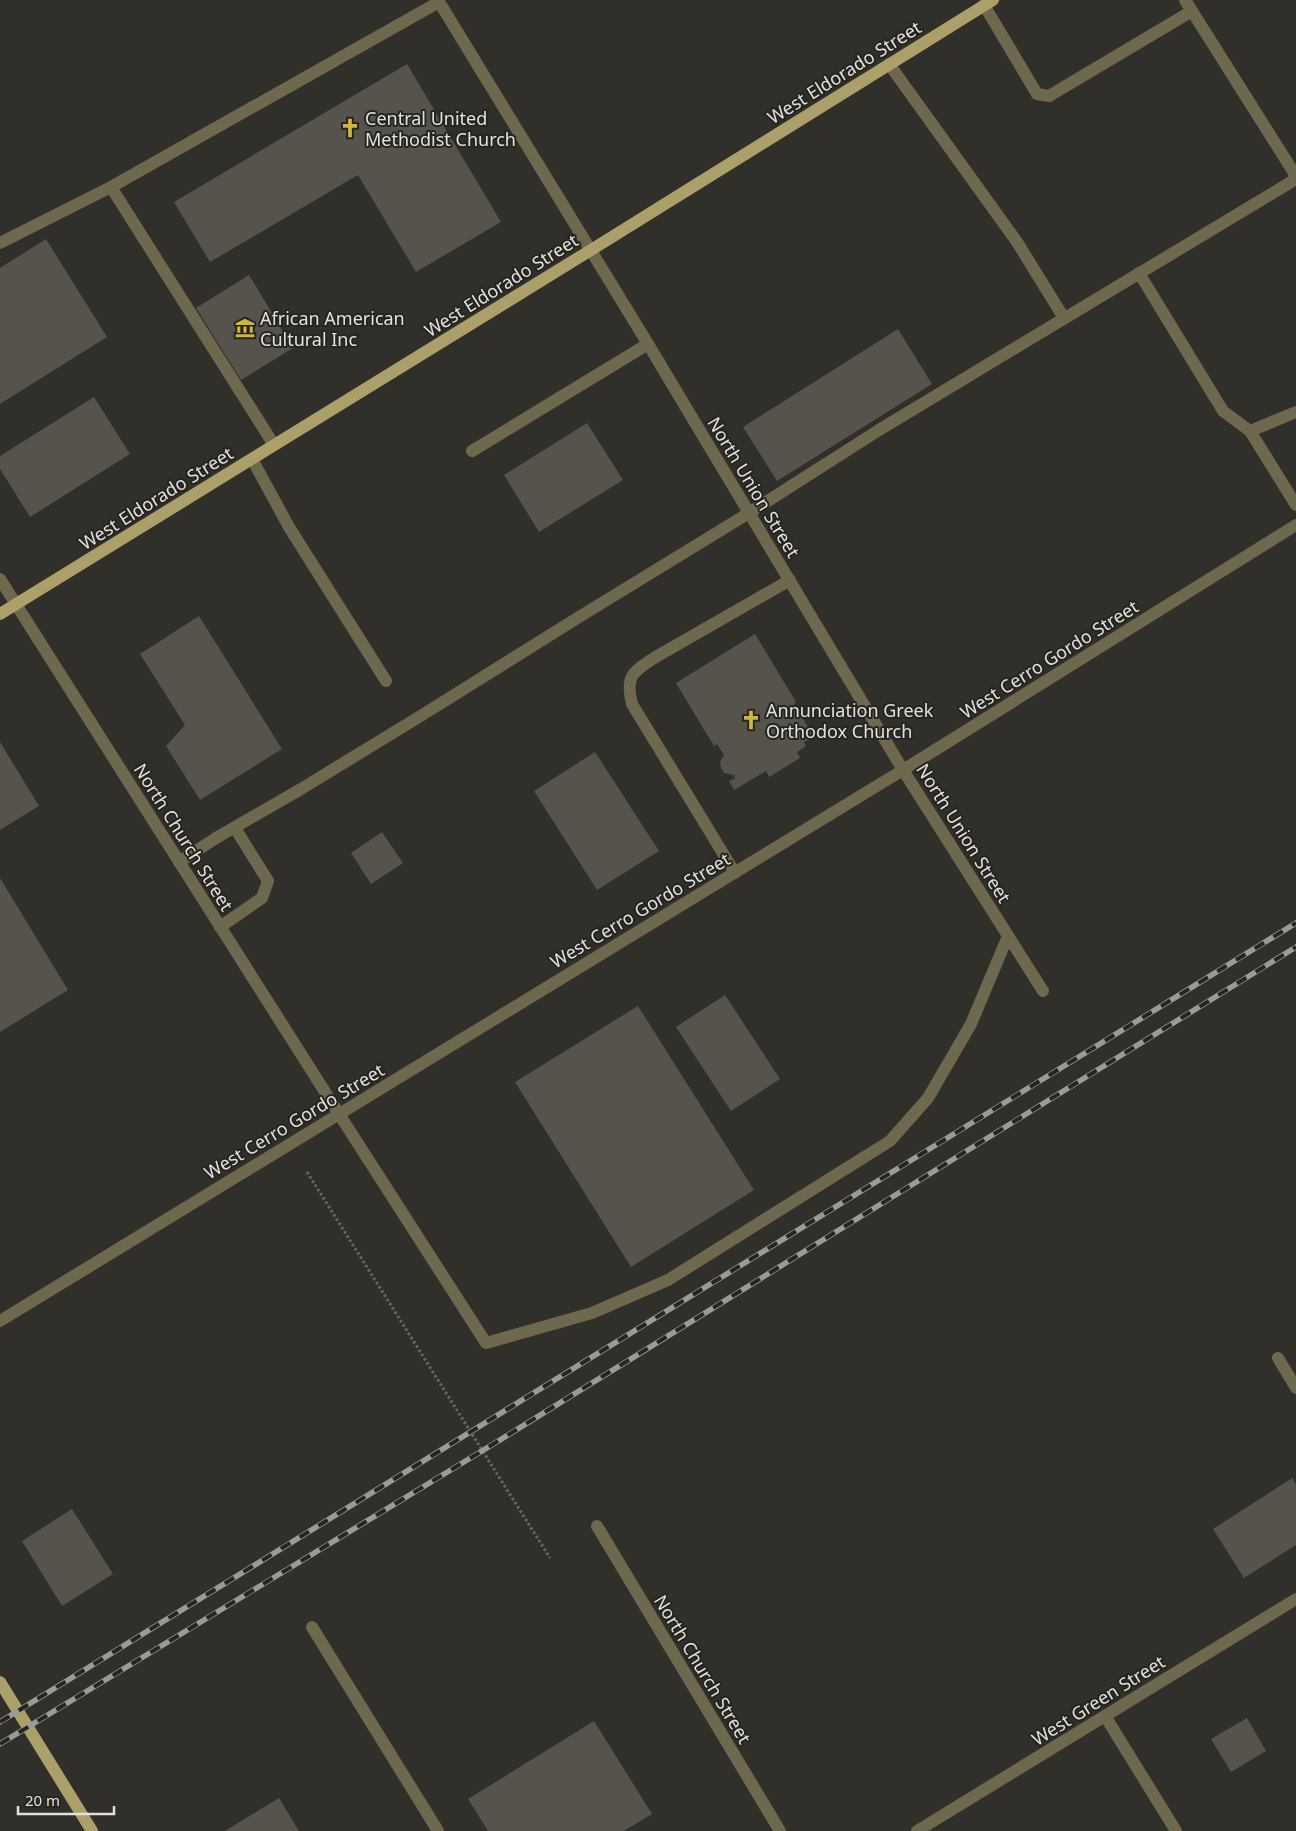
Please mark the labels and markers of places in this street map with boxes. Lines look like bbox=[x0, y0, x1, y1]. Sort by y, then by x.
place label: Central United Methodist Church bbox=[365, 106, 516, 151]
church icon: Central United Methodist Church bbox=[339, 117, 361, 139]
place label: African American Cultural Inc bbox=[260, 306, 405, 351]
museum icon: African American Cultural Inc bbox=[234, 317, 256, 339]
place label: Annunciation Greek Orthodox Church bbox=[766, 698, 934, 743]
church icon: Annunciation Greek Orthodox Church bbox=[740, 709, 762, 731]

